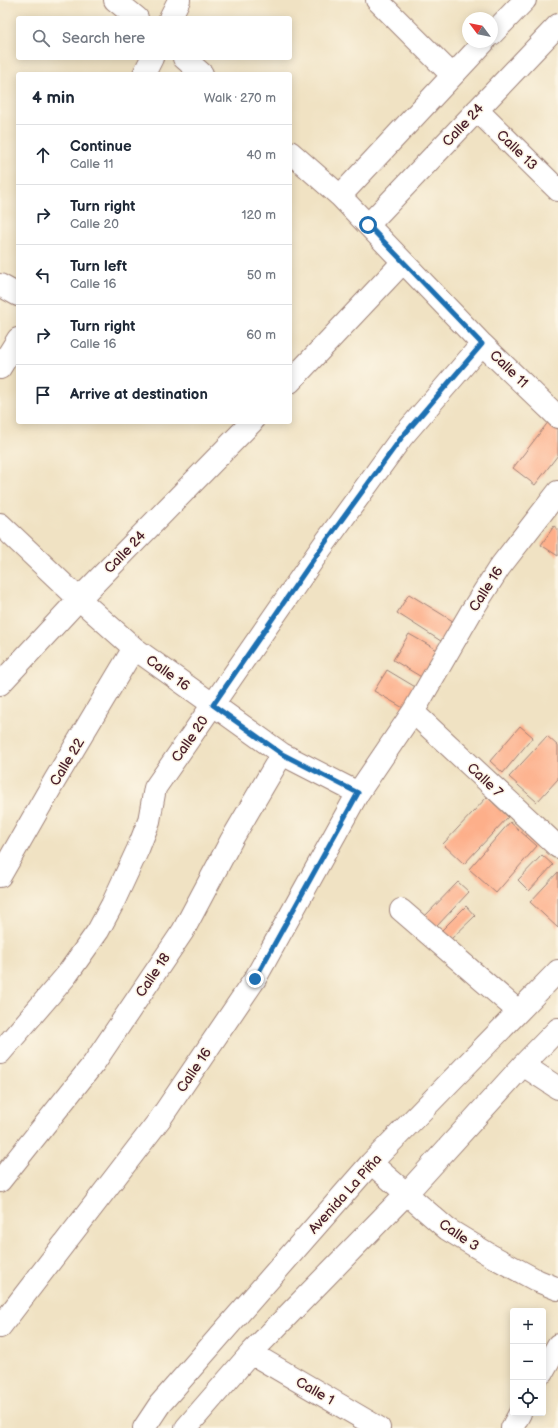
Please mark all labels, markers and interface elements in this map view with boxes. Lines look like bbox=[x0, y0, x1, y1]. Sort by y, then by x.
north arrow bbox=[462, 12, 498, 48]
search box bbox=[16, 16, 292, 60]
icon: search bbox=[30, 27, 52, 49]
text: Search here bbox=[62, 29, 145, 48]
text: 4 min bbox=[32, 88, 75, 108]
text: Walk · 270 m bbox=[204, 90, 276, 106]
street label: Calle 24 bbox=[439, 100, 487, 150]
street label: Calle 13 bbox=[493, 126, 541, 174]
text: Continue bbox=[70, 137, 132, 156]
icon: ahead bbox=[32, 144, 54, 166]
text: 40 m bbox=[246, 147, 276, 163]
text: Calle 11 bbox=[70, 156, 114, 172]
text: Turn right bbox=[70, 197, 135, 216]
icon: right bbox=[32, 204, 54, 226]
text: 120 m bbox=[241, 207, 276, 223]
text: Calle 20 bbox=[70, 216, 119, 232]
route start bbox=[359, 216, 377, 234]
text: Turn left bbox=[70, 257, 127, 276]
icon: left bbox=[32, 264, 54, 286]
text: 50 m bbox=[247, 267, 276, 283]
text: Calle 16 bbox=[70, 276, 117, 292]
text: Turn right bbox=[70, 317, 135, 336]
icon: right bbox=[32, 324, 54, 346]
text: 60 m bbox=[246, 327, 276, 343]
text: Calle 16 bbox=[70, 336, 117, 352]
street label: Calle 11 bbox=[486, 347, 532, 391]
icon: arrive bbox=[32, 384, 54, 406]
text: Arrive at destination bbox=[70, 385, 208, 404]
street label: Calle 24 bbox=[101, 527, 150, 577]
street label: Calle 16 bbox=[465, 563, 507, 615]
street label: Calle 16 bbox=[143, 651, 194, 695]
street label: Calle 20 bbox=[168, 713, 212, 765]
street label: Calle 22 bbox=[46, 734, 88, 789]
street label: Calle 7 bbox=[464, 759, 506, 801]
street label: Calle 18 bbox=[132, 950, 174, 1000]
route end bbox=[246, 970, 264, 988]
street label: Calle 16 bbox=[173, 1044, 215, 1096]
street label: Avenida La Piña bbox=[305, 1151, 385, 1237]
street label: Calle 3 bbox=[436, 1215, 482, 1255]
map controls bbox=[510, 1308, 546, 1416]
button: + bbox=[510, 1308, 546, 1344]
button: − bbox=[510, 1344, 546, 1380]
street label: Calle 1 bbox=[293, 1373, 337, 1409]
button: locate bbox=[510, 1380, 546, 1416]

